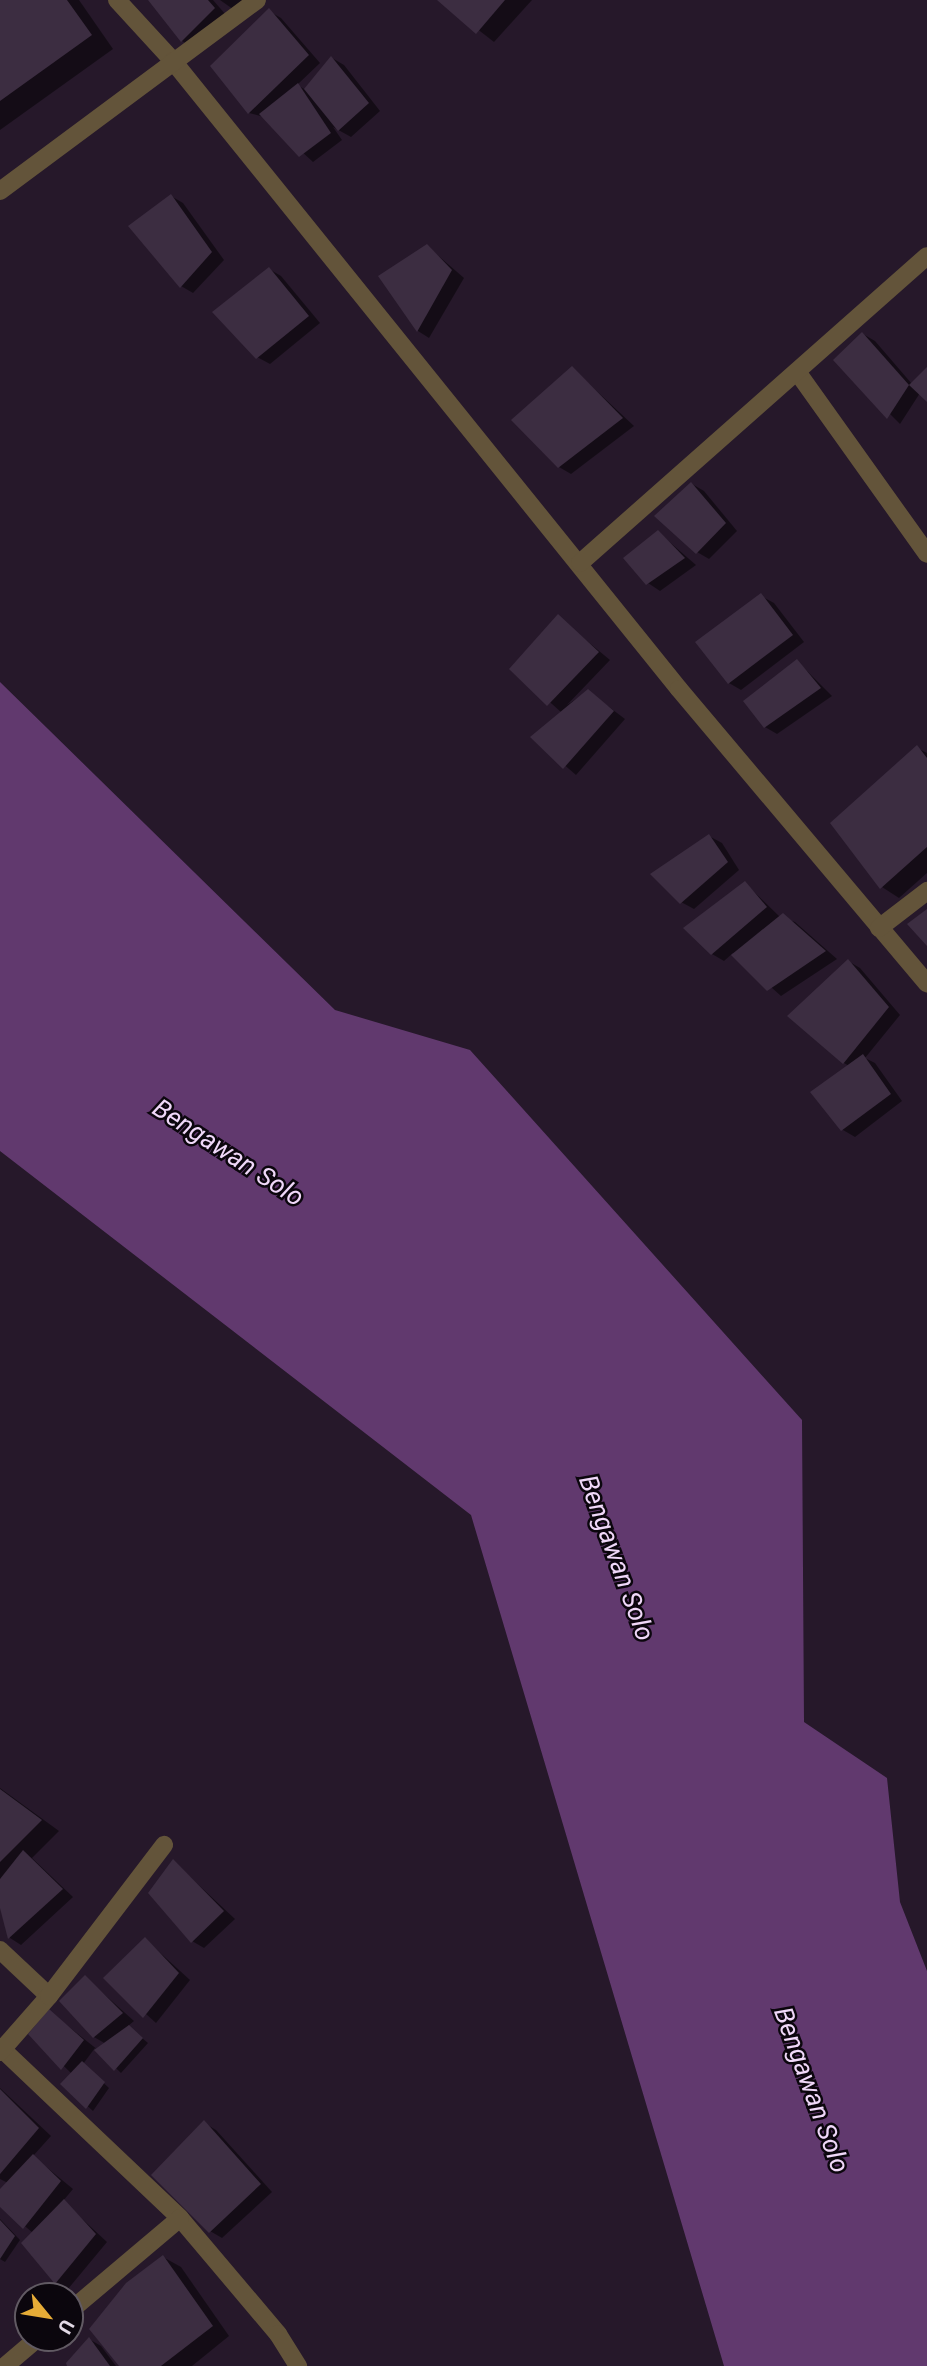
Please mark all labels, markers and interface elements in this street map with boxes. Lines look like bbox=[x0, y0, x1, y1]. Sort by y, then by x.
water label: Bengawan Solo bbox=[147, 1093, 309, 1213]
water label: Bengawan Solo bbox=[572, 1471, 660, 1645]
water label: Bengawan Solo bbox=[767, 2003, 855, 2177]
north arrow bbox=[14, 2282, 84, 2352]
text: U bbox=[53, 2316, 79, 2338]

